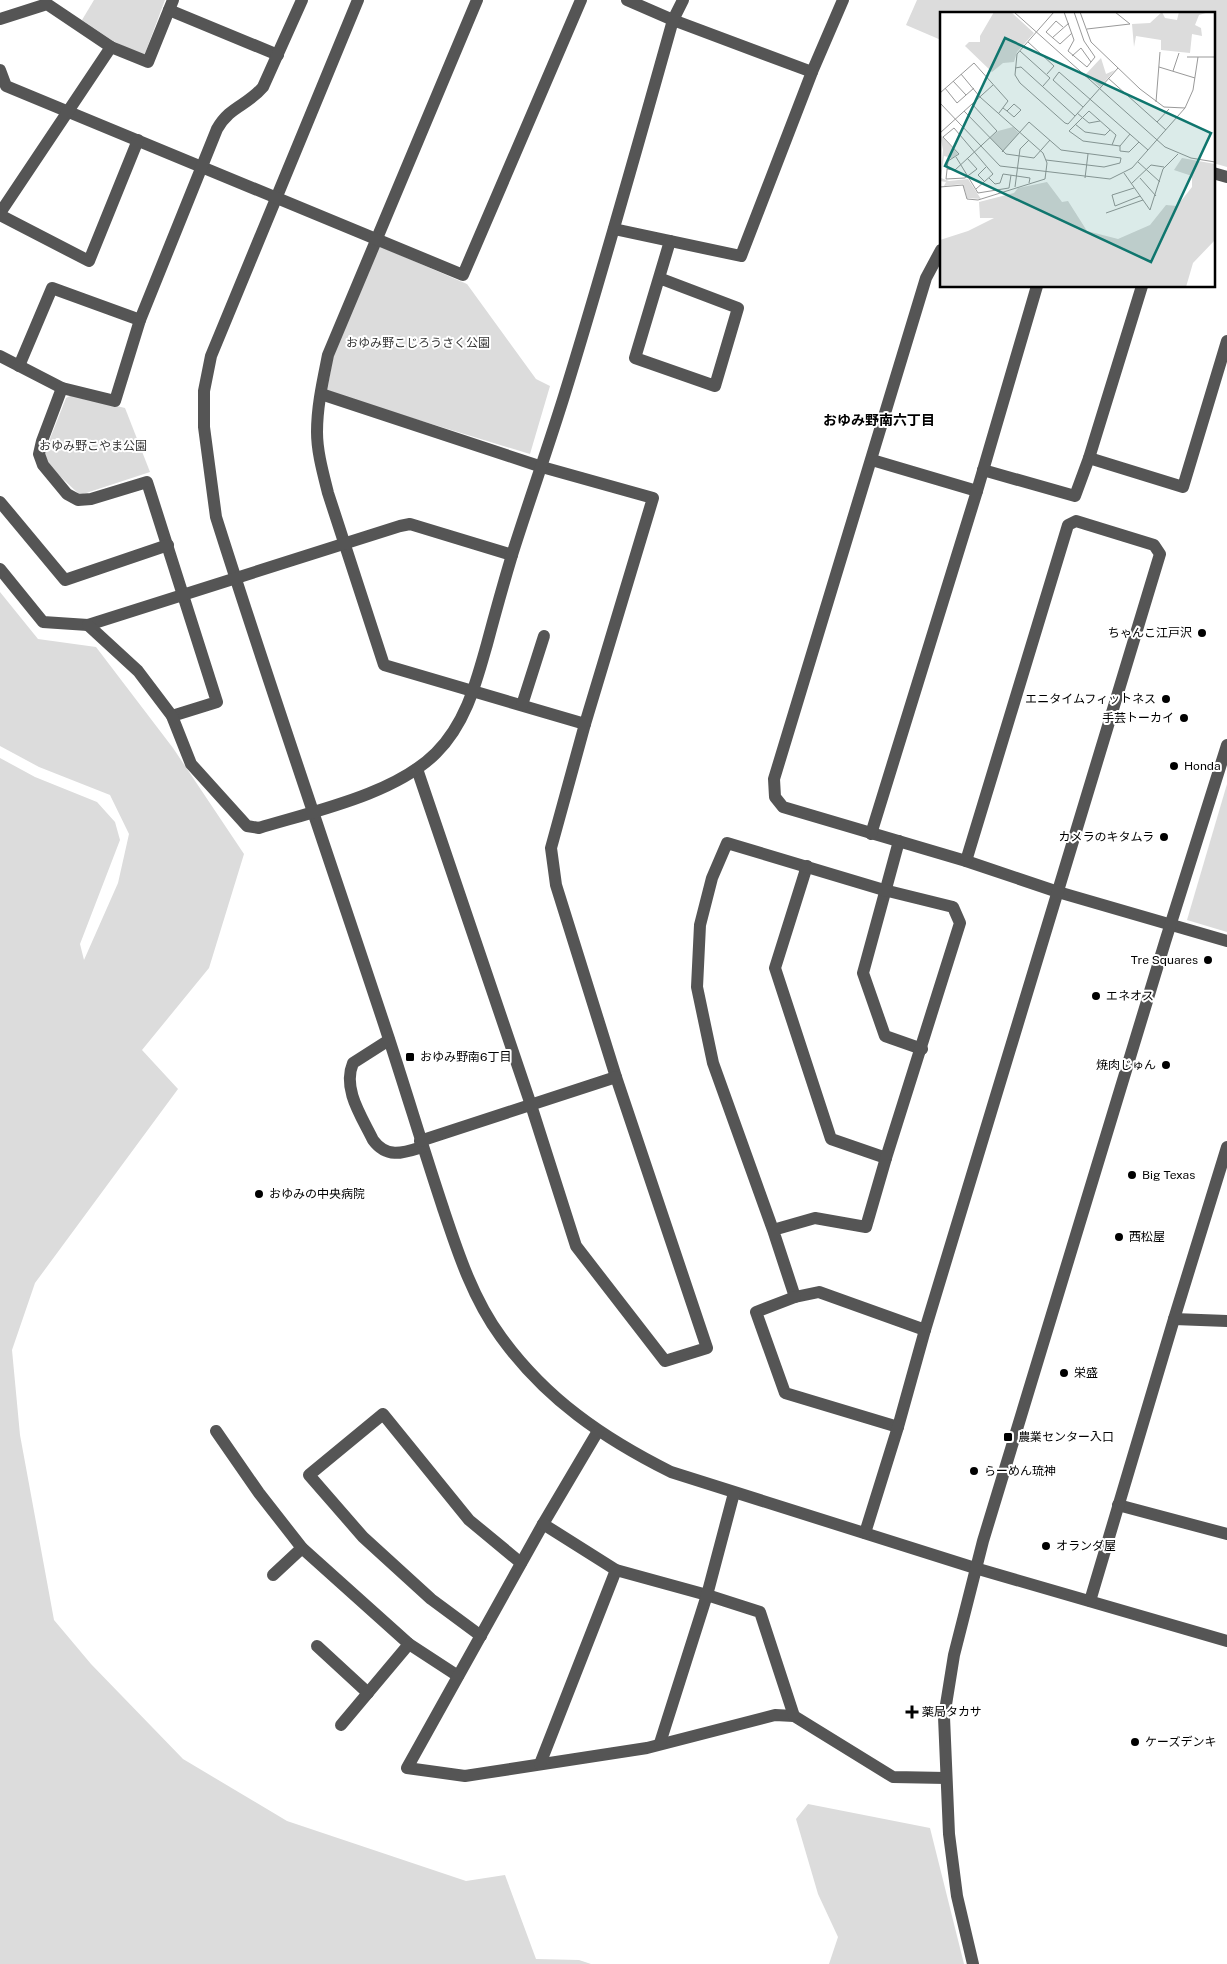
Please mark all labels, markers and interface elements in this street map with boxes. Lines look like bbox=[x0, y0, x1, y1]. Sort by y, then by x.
inset map bbox=[940, 12, 1214, 288]
park label: おゆみ野こじろうさく公園 bbox=[346, 336, 490, 350]
district label: おゆみ野南六丁目 bbox=[823, 412, 935, 428]
park label: おゆみ野こやま公園 bbox=[39, 439, 147, 453]
place label: ちゃんこ江戸沢 bbox=[1108, 626, 1192, 640]
marker: ちゃんこ江戸沢 bbox=[1196, 627, 1208, 639]
place label: エニタイムフィットネス bbox=[1025, 692, 1156, 706]
marker: エニタイムフィットネス bbox=[1160, 693, 1172, 705]
place label: 手芸トーカイ bbox=[1102, 711, 1174, 725]
marker: 手芸トーカイ bbox=[1178, 712, 1190, 724]
place label: Honda bbox=[1184, 759, 1221, 773]
marker: Honda bbox=[1168, 760, 1180, 772]
place label: カメラのキタムラ bbox=[1059, 830, 1154, 844]
marker: カメラのキタムラ bbox=[1158, 831, 1170, 843]
place label: Tre Squares bbox=[1131, 953, 1198, 967]
marker: Tre Squares bbox=[1202, 954, 1214, 966]
place label: エネオス bbox=[1106, 989, 1154, 1003]
marker: エネオス bbox=[1090, 990, 1102, 1002]
place label: おゆみ野南6丁目 bbox=[420, 1050, 511, 1064]
marker: おゆみ野南6丁目 bbox=[404, 1051, 416, 1063]
place label: 焼肉じゅん bbox=[1096, 1058, 1156, 1072]
marker: 焼肉じゅん bbox=[1160, 1059, 1172, 1071]
place label: Big Texas bbox=[1142, 1168, 1195, 1182]
marker: Big Texas bbox=[1126, 1169, 1138, 1181]
place label: おゆみの中央病院 bbox=[269, 1187, 365, 1201]
marker: おゆみの中央病院 bbox=[253, 1188, 265, 1200]
place label: 西松屋 bbox=[1129, 1230, 1165, 1244]
marker: 西松屋 bbox=[1113, 1231, 1125, 1243]
place label: 栄盛 bbox=[1074, 1366, 1098, 1380]
marker: 栄盛 bbox=[1058, 1367, 1070, 1379]
place label: 農業センター入口 bbox=[1018, 1430, 1114, 1444]
marker: 農業センター入口 bbox=[1002, 1431, 1014, 1443]
place label: らーめん琉神 bbox=[984, 1464, 1056, 1478]
marker: らーめん琉神 bbox=[968, 1465, 980, 1477]
place label: オランダ屋 bbox=[1056, 1539, 1116, 1553]
marker: オランダ屋 bbox=[1040, 1540, 1052, 1552]
place label: 薬局タカサ bbox=[922, 1705, 982, 1719]
marker: 薬局タカサ bbox=[906, 1706, 918, 1718]
place label: ケーズデンキ bbox=[1145, 1735, 1216, 1749]
marker: ケーズデンキ bbox=[1129, 1736, 1141, 1748]

